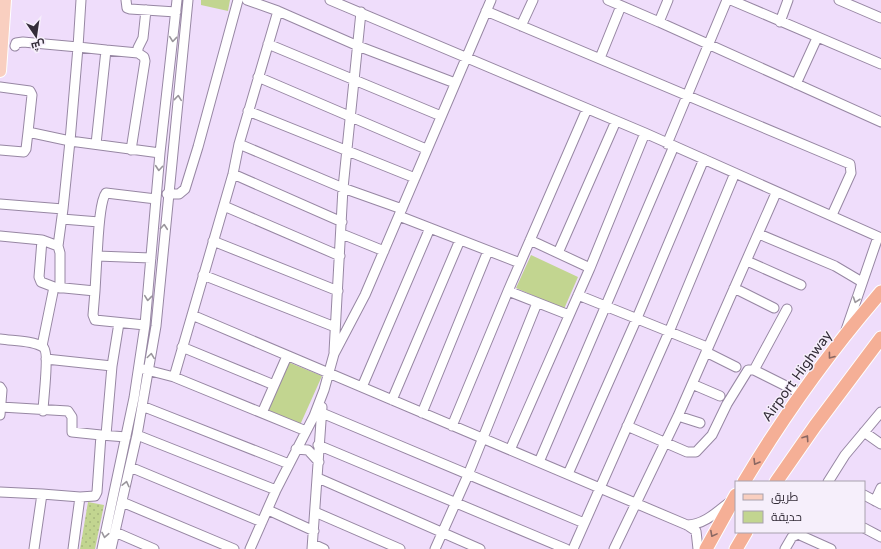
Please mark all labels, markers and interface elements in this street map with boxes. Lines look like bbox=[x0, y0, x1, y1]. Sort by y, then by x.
north arrow bbox=[16, 16, 56, 56]
one-way arrow bbox=[169, 36, 178, 42]
text: ش bbox=[30, 37, 46, 53]
one-way arrow bbox=[173, 95, 182, 101]
one-way arrow bbox=[155, 165, 164, 171]
one-way arrow bbox=[160, 224, 169, 230]
one-way arrow bbox=[143, 294, 152, 301]
one-way arrow bbox=[852, 297, 861, 304]
street label: Airport Highway bbox=[758, 327, 836, 425]
one-way arrow bbox=[828, 352, 835, 359]
one-way arrow bbox=[146, 353, 155, 359]
one-way arrow bbox=[801, 435, 809, 442]
one-way arrow bbox=[753, 458, 760, 465]
one-way arrow bbox=[122, 481, 130, 487]
legend bbox=[735, 481, 865, 533]
text: طريق bbox=[771, 490, 799, 504]
text: حديقة bbox=[771, 510, 802, 524]
one-way arrow bbox=[711, 530, 718, 537]
one-way arrow bbox=[101, 532, 109, 539]

